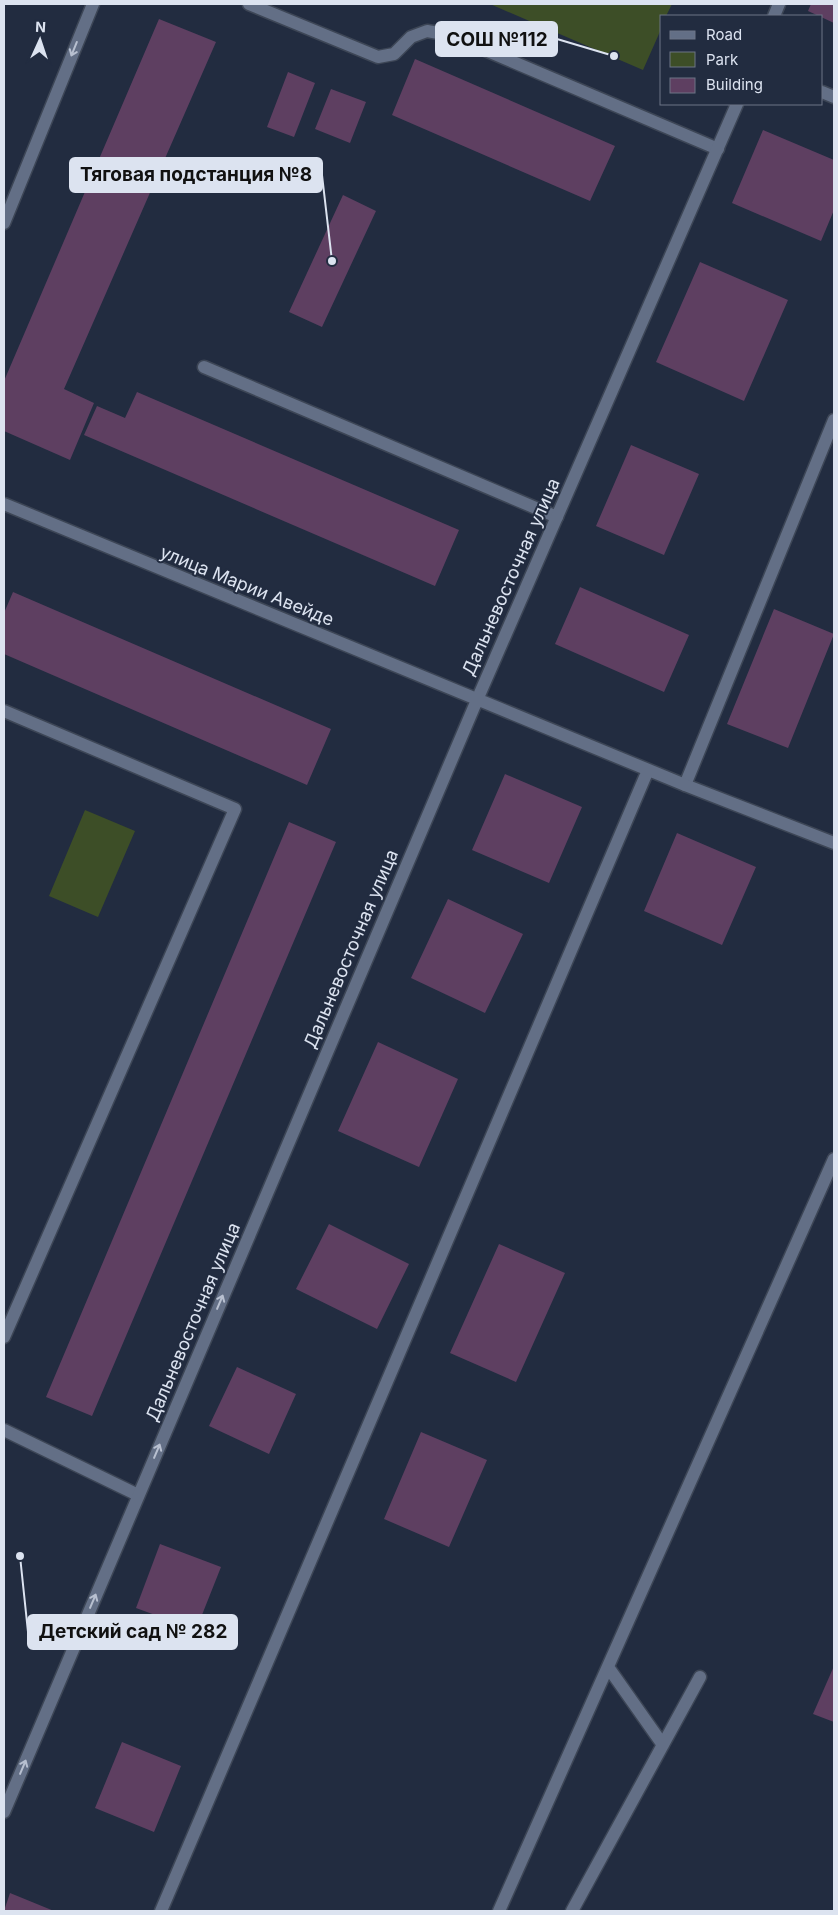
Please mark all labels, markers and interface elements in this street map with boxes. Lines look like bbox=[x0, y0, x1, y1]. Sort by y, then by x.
north arrow bbox=[15, 15, 65, 65]
legend bbox=[660, 15, 823, 105]
text: N bbox=[35, 18, 46, 35]
callout: СОШ №112 bbox=[436, 22, 557, 56]
text: Road bbox=[706, 25, 742, 44]
text: СОШ №112 bbox=[446, 28, 548, 51]
one-way arrow bbox=[69, 41, 79, 56]
text: Park bbox=[706, 50, 739, 69]
text: Building bbox=[706, 75, 763, 94]
callout: Тяговая подстанция №8 bbox=[70, 158, 322, 192]
text: Тяговая подстанция №8 bbox=[80, 163, 312, 186]
street label: Дальневосточная улица bbox=[457, 475, 564, 679]
street label: улица Марии Авейде bbox=[157, 541, 337, 630]
street label: Дальневосточная улица bbox=[299, 846, 402, 1051]
street label: Дальневосточная улица bbox=[141, 1219, 244, 1424]
one-way arrow bbox=[216, 1295, 226, 1310]
one-way arrow bbox=[152, 1444, 162, 1459]
one-way arrow bbox=[89, 1594, 99, 1609]
callout: Детский сад № 282 bbox=[28, 1615, 237, 1649]
text: Детский сад № 282 bbox=[39, 1620, 227, 1643]
one-way arrow bbox=[18, 1760, 28, 1775]

